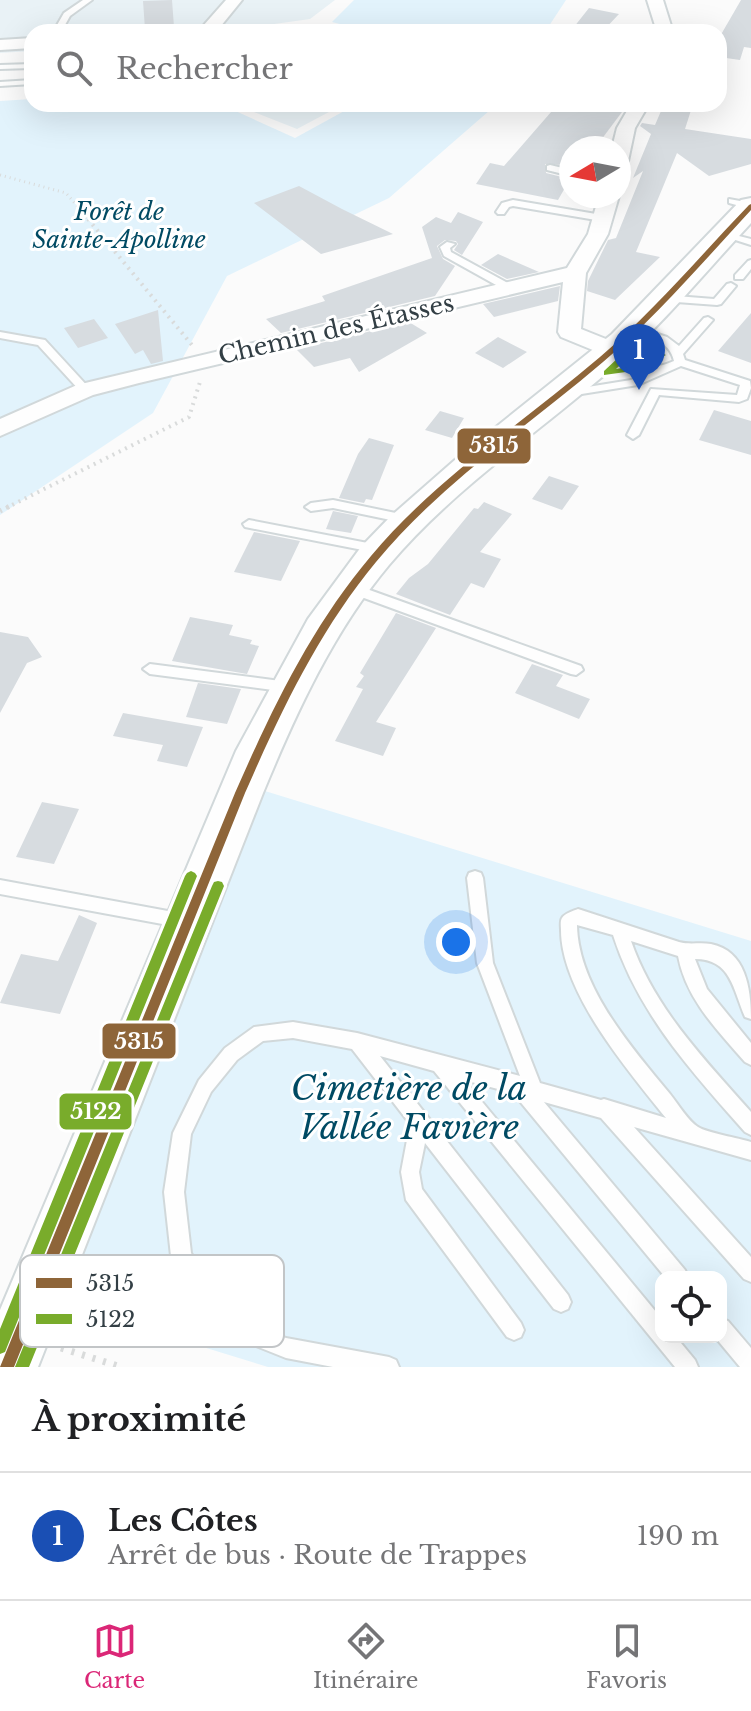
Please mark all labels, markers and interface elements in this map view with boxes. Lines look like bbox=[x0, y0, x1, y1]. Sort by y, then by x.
search box bbox=[24, 24, 727, 112]
icon: search bbox=[52, 46, 96, 90]
text: Rechercher bbox=[116, 50, 293, 87]
north arrow bbox=[559, 136, 631, 208]
park label: Forêt de Sainte-Apolline bbox=[32, 197, 206, 254]
street label: Chemin des Étasses bbox=[215, 288, 457, 370]
pin: 1 bbox=[613, 324, 665, 390]
line badge: 5315 bbox=[456, 427, 532, 465]
text: 5315 bbox=[469, 432, 519, 459]
your location bbox=[436, 922, 476, 962]
line badge: 5315 bbox=[101, 1022, 177, 1060]
text: 5315 bbox=[114, 1028, 164, 1055]
park label: Cimetière de la Vallée Favière bbox=[291, 1067, 527, 1148]
line badge: 5122 bbox=[58, 1092, 133, 1131]
text: 5122 bbox=[70, 1098, 122, 1125]
legend bbox=[20, 1255, 284, 1347]
text: 5315 bbox=[86, 1270, 134, 1297]
map controls bbox=[655, 1271, 727, 1343]
button: locate bbox=[655, 1271, 727, 1343]
text: 5122 bbox=[86, 1306, 135, 1333]
text: À proximité bbox=[32, 1398, 246, 1440]
text: Les Côtes bbox=[108, 1502, 258, 1539]
text: 1 bbox=[52, 1520, 64, 1552]
text: 190 m bbox=[637, 1520, 719, 1552]
text: Arrêt de bus · Route de Trappes bbox=[108, 1539, 527, 1571]
tab: Carte bbox=[84, 1619, 145, 1694]
tab: Itinéraire bbox=[313, 1619, 418, 1694]
tab: Favoris bbox=[586, 1619, 667, 1694]

